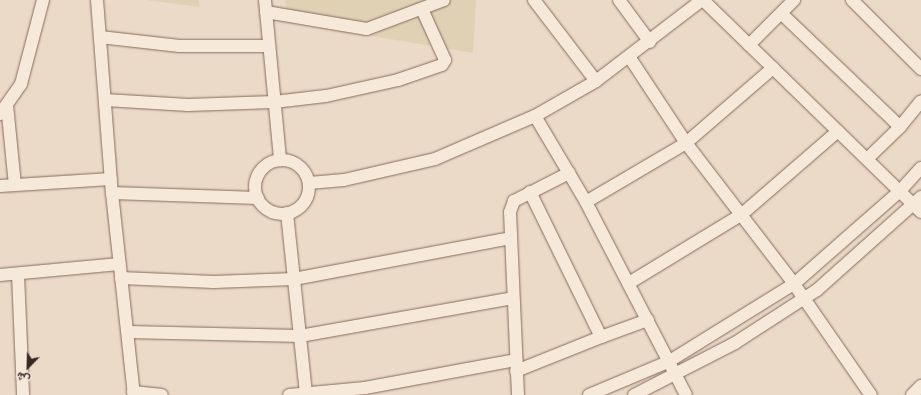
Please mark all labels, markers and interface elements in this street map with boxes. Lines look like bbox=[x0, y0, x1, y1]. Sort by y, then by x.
north arrow bbox=[8, 347, 48, 387]
text: ش bbox=[14, 369, 32, 387]

